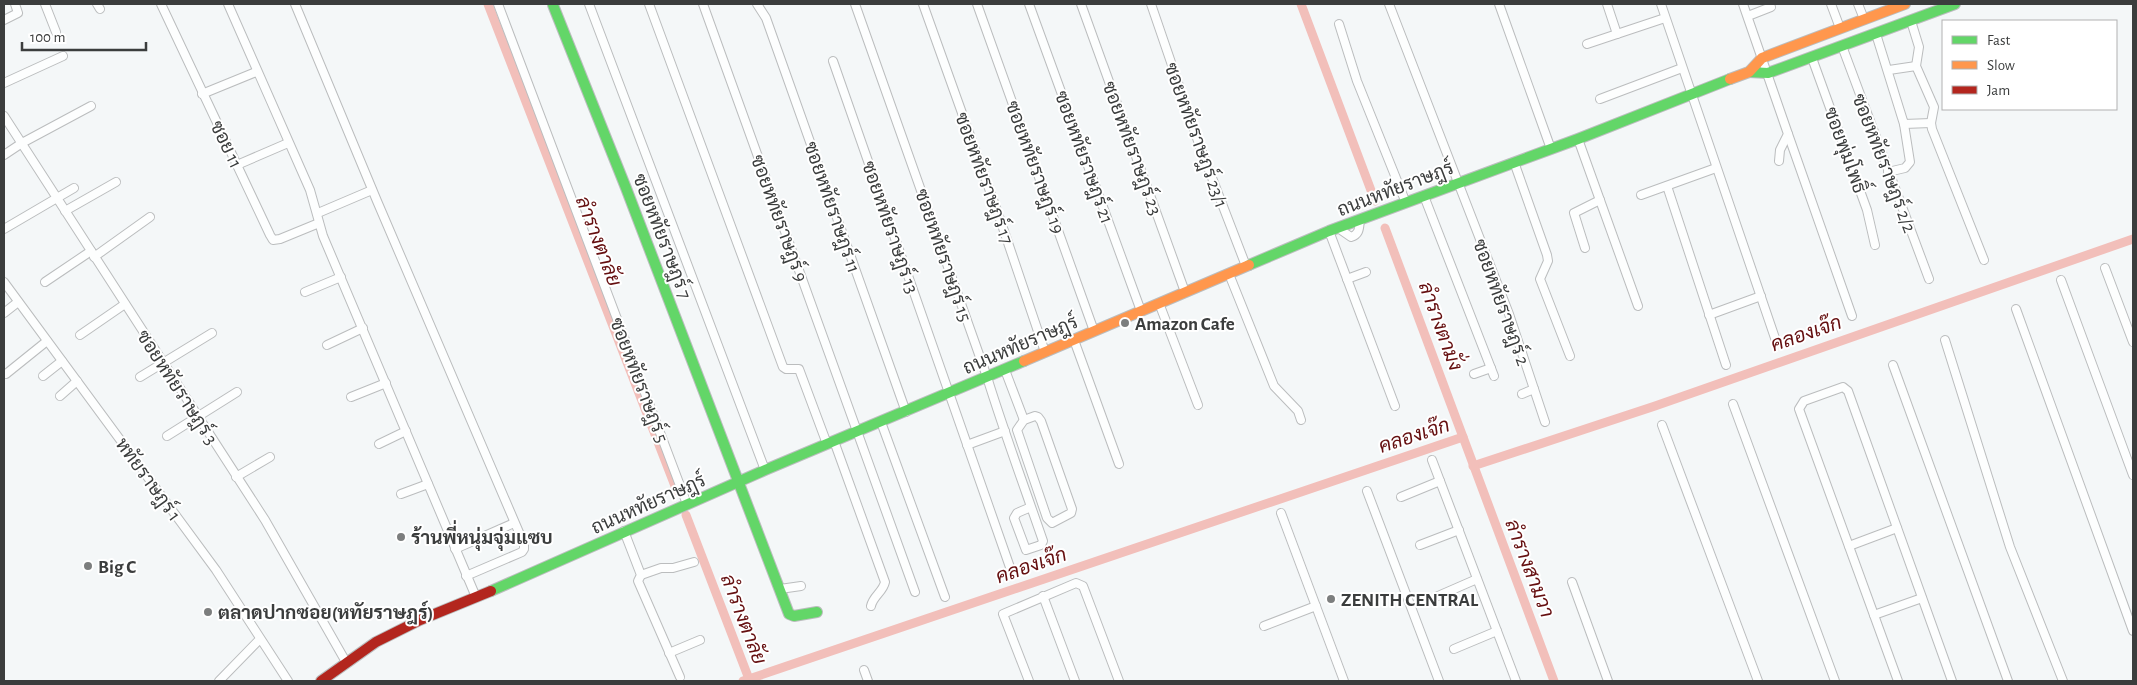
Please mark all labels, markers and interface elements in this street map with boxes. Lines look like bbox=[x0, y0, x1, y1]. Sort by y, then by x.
scale bar bbox=[22, 20, 146, 52]
legend bbox=[1942, 20, 2117, 110]
text: 100 m bbox=[30, 30, 65, 45]
text: Fast bbox=[1987, 33, 2011, 48]
text: Slow bbox=[1987, 58, 2015, 73]
street label: ซอยหทัยราษฎร์ 23/1 bbox=[1159, 59, 1234, 211]
street label: ซอยหทัยราษฎร์ 23 bbox=[1097, 78, 1168, 219]
text: Jam bbox=[1987, 83, 2010, 98]
street label: ซอยหทัยราษฎร์ 21 bbox=[1049, 87, 1120, 227]
street label: ซอยหทัยราษฎร์ 2/2 bbox=[1846, 90, 1923, 237]
street label: ซอยหทัยราษฎร์ 19 bbox=[1000, 97, 1071, 237]
street label: ซอยพุ่มโพธิ์ bbox=[1818, 101, 1878, 197]
street label: ซอยหทัยราษฎร์ 17 bbox=[949, 109, 1020, 248]
street label: ซอย 11 bbox=[206, 118, 245, 171]
street label: ซอยหทัยราษฎร์ 11 bbox=[798, 138, 867, 276]
street label: ซอยหทัยราษฎร์ 9 bbox=[745, 151, 814, 285]
street label: ถนนหทัยราษฎร์ bbox=[1333, 155, 1457, 222]
street label: ซอยหทัยราษฎร์ 13 bbox=[856, 157, 925, 297]
street label: ซอยหทัยราษฎร์ 7 bbox=[627, 170, 698, 302]
street label: ซอยหทัยราษฎร์ 15 bbox=[909, 185, 978, 325]
water label: ลำรางตาลัย bbox=[572, 193, 627, 290]
street label: ซอยหทัยราษฎร์ 2 bbox=[1467, 235, 1536, 369]
water label: ลำรางตามั่ง bbox=[1415, 277, 1472, 373]
street label: ถนนหทัยราษฎร์ bbox=[959, 309, 1082, 380]
water label: คลองเจ๊ก bbox=[1767, 309, 1844, 355]
street label: ซอยหทัยราษฎร์ 5 bbox=[604, 314, 675, 446]
place label: Amazon Cafe bbox=[1135, 315, 1235, 334]
marker: Amazon Cafe bbox=[1119, 317, 1131, 329]
street label: ซอยหทัยราษฎร์ 3 bbox=[131, 325, 224, 450]
water label: คลองเจ๊ก bbox=[1375, 411, 1452, 457]
street label: หทัยราษฎร์ 1 bbox=[110, 433, 187, 526]
street label: ถนนหทัยราษฎร์ bbox=[587, 467, 709, 540]
water label: ลำรางสามวา bbox=[1501, 515, 1560, 620]
place label: ร้านพี่หนุ่มจุ่มแซบ bbox=[411, 520, 553, 552]
marker: ร้านพี่หนุ่มจุ่มแซบ bbox=[395, 531, 407, 543]
water label: คลองเจ๊ก bbox=[992, 541, 1069, 587]
place label: Big C bbox=[98, 558, 136, 577]
marker: Big C bbox=[82, 560, 94, 572]
water label: ลำรางตาลัย bbox=[717, 571, 772, 668]
place label: ZENITH CENTRAL bbox=[1341, 591, 1479, 610]
marker: ZENITH CENTRAL bbox=[1325, 593, 1337, 605]
place label: ตลาดปากซอย(หทัยราษฎร์) bbox=[218, 600, 433, 625]
marker: ตลาดปากซอย(หทัยราษฎร์) bbox=[202, 606, 214, 618]

